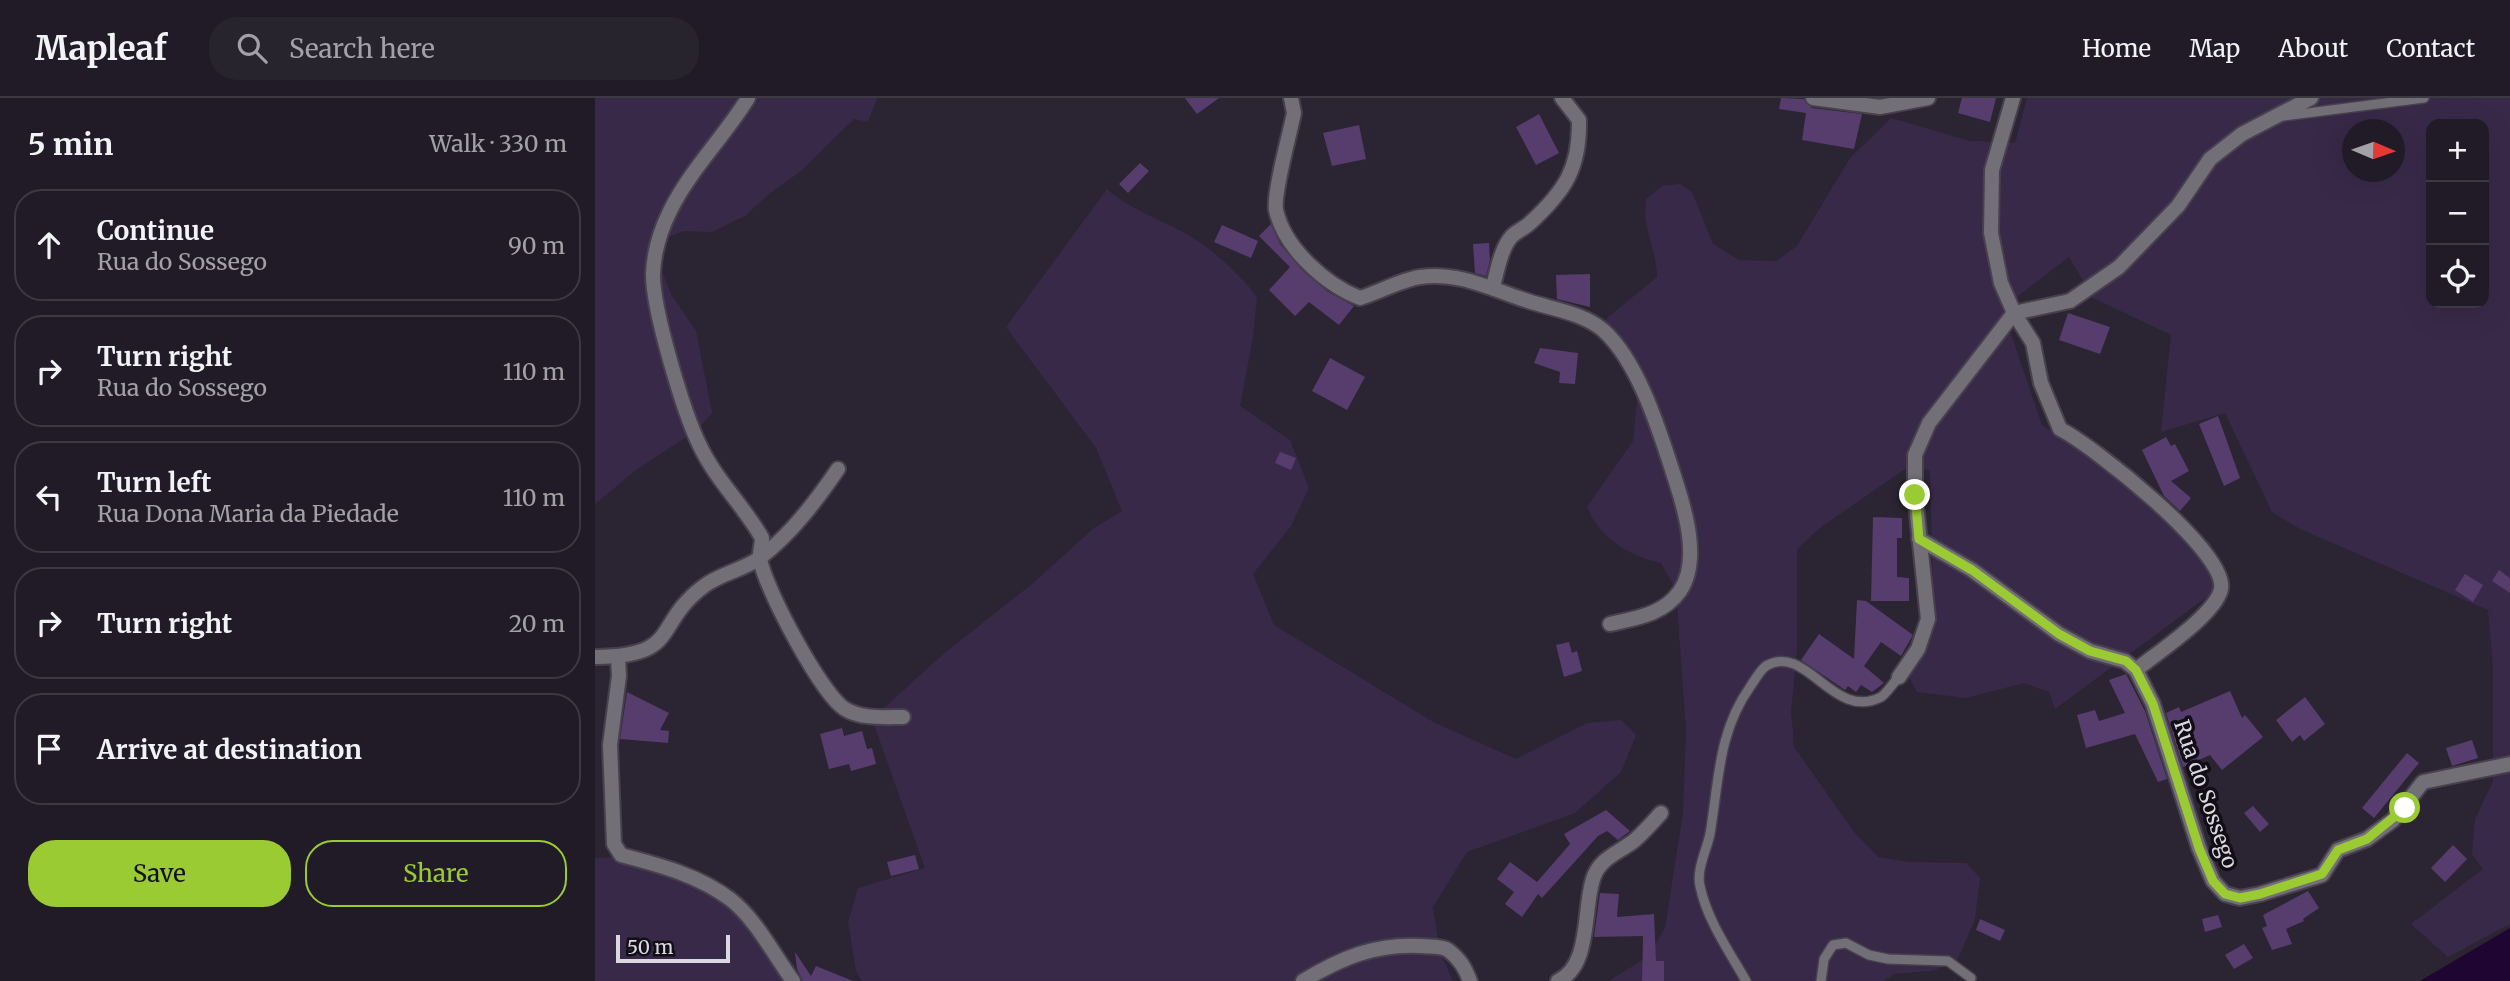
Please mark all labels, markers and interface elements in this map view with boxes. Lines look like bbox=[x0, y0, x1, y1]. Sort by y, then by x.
search box bbox=[209, 17, 699, 80]
text: Mapleaf bbox=[35, 28, 167, 69]
icon: search bbox=[233, 29, 271, 67]
text: Search here bbox=[289, 32, 435, 65]
text: Home bbox=[2082, 33, 2151, 64]
text: Map bbox=[2189, 33, 2240, 64]
text: About bbox=[2278, 33, 2348, 64]
text: Contact bbox=[2386, 33, 2475, 64]
north arrow bbox=[2342, 119, 2405, 182]
map controls bbox=[2426, 119, 2489, 308]
button: + bbox=[2426, 119, 2489, 182]
text: 5 min bbox=[28, 125, 113, 163]
text: Walk · 330 m bbox=[429, 129, 567, 158]
button: − bbox=[2426, 182, 2489, 245]
text: Continue bbox=[97, 214, 214, 247]
icon: ahead bbox=[30, 226, 68, 264]
text: 90 m bbox=[508, 231, 565, 260]
button: locate bbox=[2426, 245, 2489, 308]
text: Rua do Sossego bbox=[97, 247, 267, 276]
text: Turn right bbox=[97, 340, 232, 373]
icon: right bbox=[30, 352, 68, 390]
text: 110 m bbox=[503, 357, 565, 386]
text: Rua do Sossego bbox=[97, 373, 267, 402]
text: Turn left bbox=[97, 466, 211, 499]
icon: left bbox=[30, 478, 68, 516]
route end bbox=[1899, 479, 1930, 510]
text: 110 m bbox=[503, 483, 565, 512]
text: Rua Dona Maria da Piedade bbox=[97, 499, 399, 528]
icon: right bbox=[30, 604, 68, 642]
text: Turn right bbox=[97, 607, 232, 640]
text: 20 m bbox=[509, 609, 565, 638]
street label: Rua do Sossego bbox=[2168, 716, 2244, 872]
icon: arrive bbox=[30, 730, 68, 768]
text: Arrive at destination bbox=[97, 733, 362, 766]
route start bbox=[2389, 792, 2420, 823]
button: Save bbox=[28, 840, 291, 907]
button: Share bbox=[305, 840, 567, 907]
scale bar bbox=[616, 932, 730, 964]
text: 50 m bbox=[627, 935, 673, 959]

